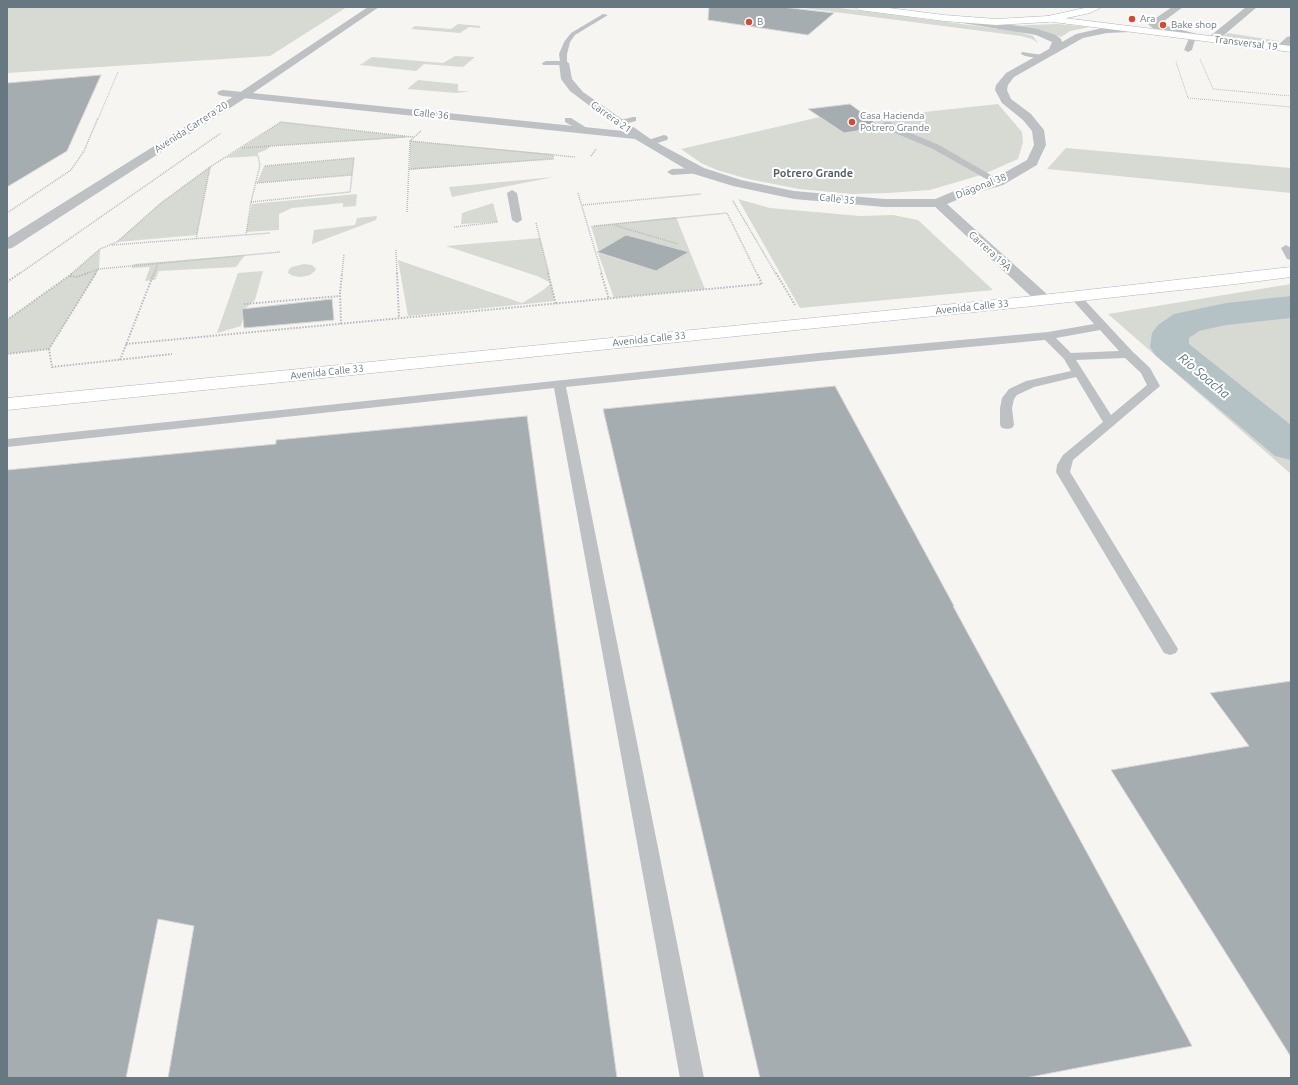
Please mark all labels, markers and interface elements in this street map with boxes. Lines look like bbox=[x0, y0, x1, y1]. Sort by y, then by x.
place label: Ara bbox=[1140, 13, 1155, 25]
marker: Ara bbox=[1127, 14, 1137, 24]
place label: B bbox=[757, 16, 763, 28]
marker: B bbox=[744, 17, 754, 27]
place label: Bake shop bbox=[1171, 19, 1217, 31]
marker: Bake shop bbox=[1158, 20, 1168, 30]
street label: Transversal 19 bbox=[1213, 33, 1279, 53]
street label: Avenida Carrera 20 bbox=[152, 99, 230, 155]
street label: Carrera 21 bbox=[588, 99, 634, 135]
street label: Calle 36 bbox=[413, 106, 449, 122]
place label: Casa Hacienda Potrero Grande bbox=[860, 110, 929, 134]
marker: Casa Hacienda Potrero Grande bbox=[847, 117, 857, 127]
district label: Potrero Grande bbox=[773, 166, 853, 180]
street label: Diagonal 38 bbox=[954, 171, 1008, 201]
street label: Calle 35 bbox=[819, 191, 855, 207]
street label: Carrera 19A bbox=[966, 229, 1014, 273]
street label: Avenida Calle 33 bbox=[935, 297, 1009, 317]
street label: Avenida Calle 33 bbox=[612, 329, 686, 349]
water label: Río Soacha bbox=[1175, 350, 1233, 402]
street label: Avenida Calle 33 bbox=[290, 362, 364, 382]

